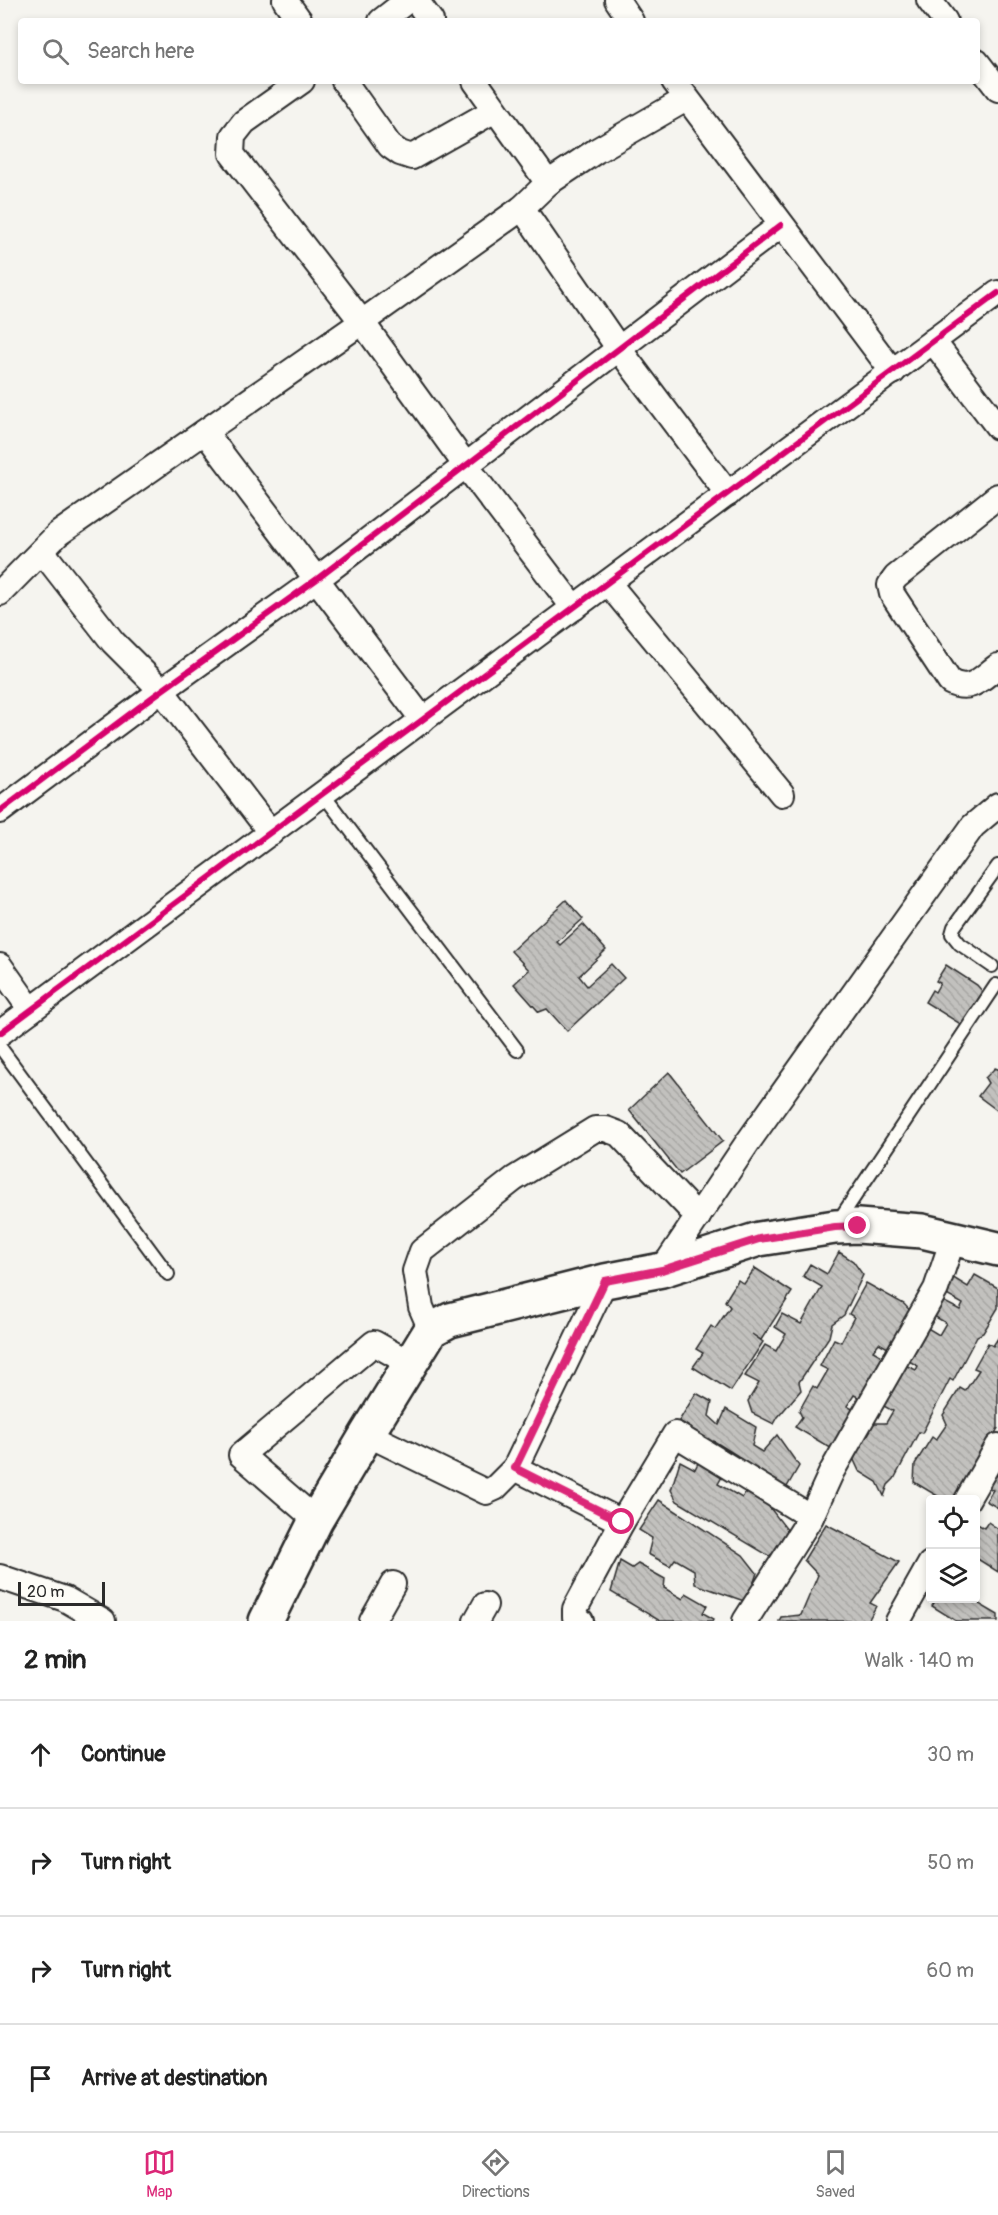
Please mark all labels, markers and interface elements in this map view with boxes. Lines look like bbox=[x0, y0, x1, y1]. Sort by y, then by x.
search box bbox=[18, 18, 980, 84]
icon: search bbox=[39, 35, 72, 68]
text: Search here bbox=[87, 37, 194, 65]
route end bbox=[844, 1212, 870, 1238]
map controls bbox=[926, 1495, 980, 1603]
button: locate bbox=[926, 1495, 980, 1549]
route start bbox=[608, 1508, 634, 1534]
button: layers bbox=[926, 1549, 980, 1603]
scale bar bbox=[18, 1579, 105, 1606]
text: 20 m bbox=[27, 1582, 65, 1602]
text: 2 min bbox=[24, 1644, 86, 1676]
text: Walk · 140 m bbox=[864, 1648, 974, 1673]
icon: ahead bbox=[24, 1738, 57, 1771]
text: Continue bbox=[81, 1740, 165, 1768]
text: 30 m bbox=[927, 1742, 974, 1767]
icon: right bbox=[24, 1846, 57, 1879]
text: Turn right bbox=[81, 1848, 171, 1876]
text: 50 m bbox=[927, 1850, 974, 1875]
icon: right bbox=[24, 1954, 57, 1987]
text: Turn right bbox=[81, 1956, 171, 1984]
text: 60 m bbox=[927, 1958, 974, 1983]
icon: arrive bbox=[24, 2062, 57, 2095]
text: Arrive at destination bbox=[81, 2064, 267, 2092]
tab: Map bbox=[143, 2146, 176, 2202]
tab: Directions bbox=[462, 2146, 530, 2202]
tab: Saved bbox=[815, 2146, 855, 2202]

